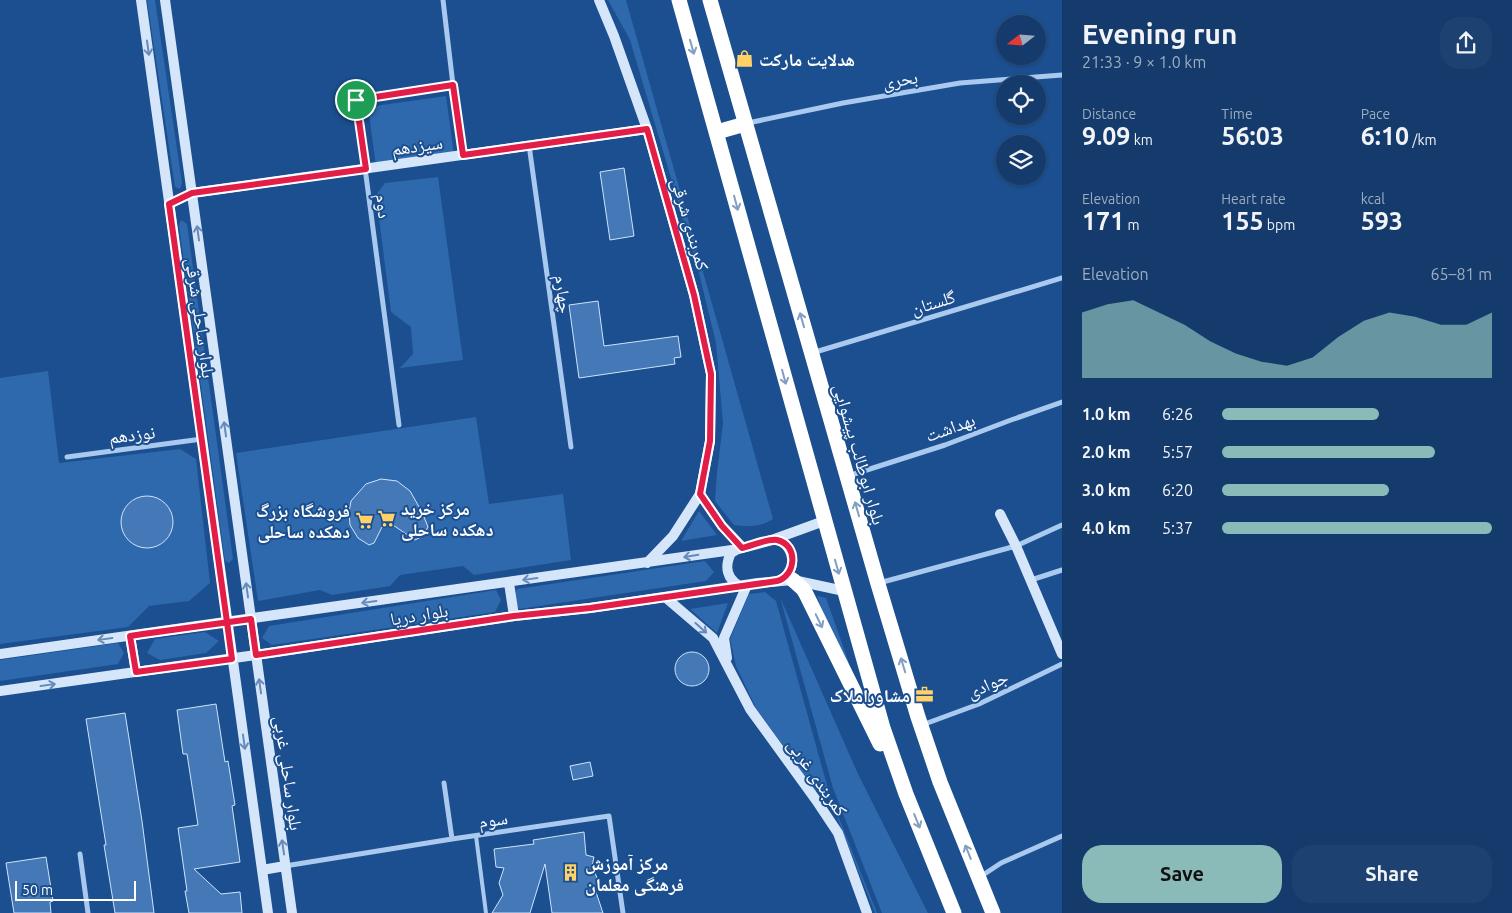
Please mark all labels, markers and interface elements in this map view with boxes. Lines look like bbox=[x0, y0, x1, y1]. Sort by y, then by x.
north arrow bbox=[996, 15, 1046, 65]
map controls bbox=[996, 15, 1046, 185]
button: share bbox=[1440, 17, 1492, 69]
text: Evening run bbox=[1082, 18, 1237, 49]
one-way arrow bbox=[688, 38, 698, 54]
one-way arrow bbox=[143, 40, 153, 56]
shop icon: هدلایت مارکت bbox=[735, 49, 755, 69]
place label: هدلایت مارکت bbox=[759, 49, 855, 70]
text: 21:33 · 9 × 1.0 km bbox=[1082, 53, 1206, 71]
street label: بحری bbox=[881, 66, 920, 94]
button: locate bbox=[996, 75, 1046, 125]
pin bbox=[335, 79, 377, 121]
icon: arrive bbox=[342, 86, 370, 114]
text: Distance bbox=[1082, 106, 1136, 122]
text: Time bbox=[1221, 106, 1253, 122]
text: Pace bbox=[1361, 106, 1390, 122]
text: 9.09 bbox=[1082, 122, 1130, 150]
text: 56:03 bbox=[1221, 122, 1284, 150]
text: 6:10 bbox=[1361, 122, 1409, 150]
street label: سیزدهم bbox=[390, 131, 444, 161]
text: km bbox=[1130, 132, 1153, 148]
text: /km bbox=[1409, 132, 1437, 148]
button: layers bbox=[996, 135, 1046, 185]
street label: کمربندی شرقی bbox=[666, 175, 714, 274]
text: Elevation bbox=[1082, 191, 1140, 207]
text: Heart rate bbox=[1221, 191, 1286, 207]
text: kcal bbox=[1361, 191, 1385, 207]
street label: دوم bbox=[370, 193, 395, 220]
one-way arrow bbox=[732, 195, 742, 211]
text: 171 bbox=[1082, 207, 1124, 235]
text: 155 bbox=[1221, 207, 1264, 235]
text: 593 bbox=[1361, 207, 1403, 235]
text: m bbox=[1124, 217, 1140, 233]
text: bpm bbox=[1264, 217, 1295, 233]
one-way arrow bbox=[193, 225, 203, 241]
street label: بلوار ساحلی شرقی bbox=[181, 257, 219, 380]
text: Elevation bbox=[1082, 265, 1149, 283]
text: 65–81 m bbox=[1430, 265, 1492, 283]
street label: چهارم bbox=[548, 273, 577, 315]
street label: گلستان bbox=[908, 286, 959, 320]
one-way arrow bbox=[797, 312, 806, 328]
one-way arrow bbox=[780, 368, 790, 384]
street label: بلوار ابوطالب پیشوایی bbox=[828, 381, 890, 527]
text: 1.0 km bbox=[1082, 405, 1131, 423]
text: 6:26 bbox=[1162, 405, 1193, 423]
street label: بهداشت bbox=[923, 409, 978, 447]
street label: نوزدهم bbox=[108, 421, 157, 450]
one-way arrow bbox=[220, 421, 230, 437]
text: 2.0 km bbox=[1082, 443, 1131, 461]
text: 5:57 bbox=[1162, 443, 1193, 461]
text: 3.0 km bbox=[1082, 481, 1131, 499]
text: 6:20 bbox=[1162, 481, 1193, 499]
place label: مرکز خرید دهکده ساحلی bbox=[401, 498, 494, 541]
place label: فروشگاه بزرگ دهکده ساحلی bbox=[256, 500, 350, 543]
one-way arrow bbox=[851, 502, 861, 518]
supermarket icon: مرکز خرید دهکده ساحلی bbox=[377, 508, 397, 528]
supermarket icon: فروشگاه بزرگ دهکده ساحلی bbox=[354, 510, 374, 530]
text: 4.0 km bbox=[1082, 519, 1131, 537]
text: 5:37 bbox=[1162, 519, 1193, 537]
one-way arrow bbox=[684, 551, 700, 561]
one-way arrow bbox=[833, 559, 842, 575]
one-way arrow bbox=[523, 575, 539, 585]
one-way arrow bbox=[242, 582, 252, 598]
one-way arrow bbox=[362, 597, 378, 607]
street label: بلوار دریا bbox=[389, 600, 450, 630]
one-way arrow bbox=[815, 613, 825, 628]
one-way arrow bbox=[695, 622, 708, 633]
one-way arrow bbox=[97, 635, 113, 645]
one-way arrow bbox=[897, 658, 907, 674]
street label: جوادی bbox=[963, 666, 1011, 704]
one-way arrow bbox=[40, 679, 56, 689]
one-way arrow bbox=[255, 679, 265, 695]
place label: مشاوراملاک bbox=[830, 685, 910, 706]
office icon: مشاوراملاک bbox=[914, 685, 934, 705]
street label: بلوار ساحلی غربی bbox=[269, 714, 307, 832]
one-way arrow bbox=[239, 733, 249, 749]
street label: کمربندی غربی bbox=[782, 734, 852, 821]
street label: سوم bbox=[477, 807, 509, 834]
one-way arrow bbox=[912, 813, 922, 828]
one-way arrow bbox=[277, 840, 287, 856]
one-way arrow bbox=[963, 844, 972, 860]
button: Save bbox=[1082, 845, 1282, 903]
button: Share bbox=[1292, 845, 1492, 903]
place label: مرکز آموزش فرهنگی معلمان bbox=[585, 853, 684, 896]
building icon: مرکز آموزش فرهنگی معلمان bbox=[561, 863, 581, 883]
scale bar bbox=[15, 878, 136, 901]
text: 50 m bbox=[22, 882, 53, 898]

